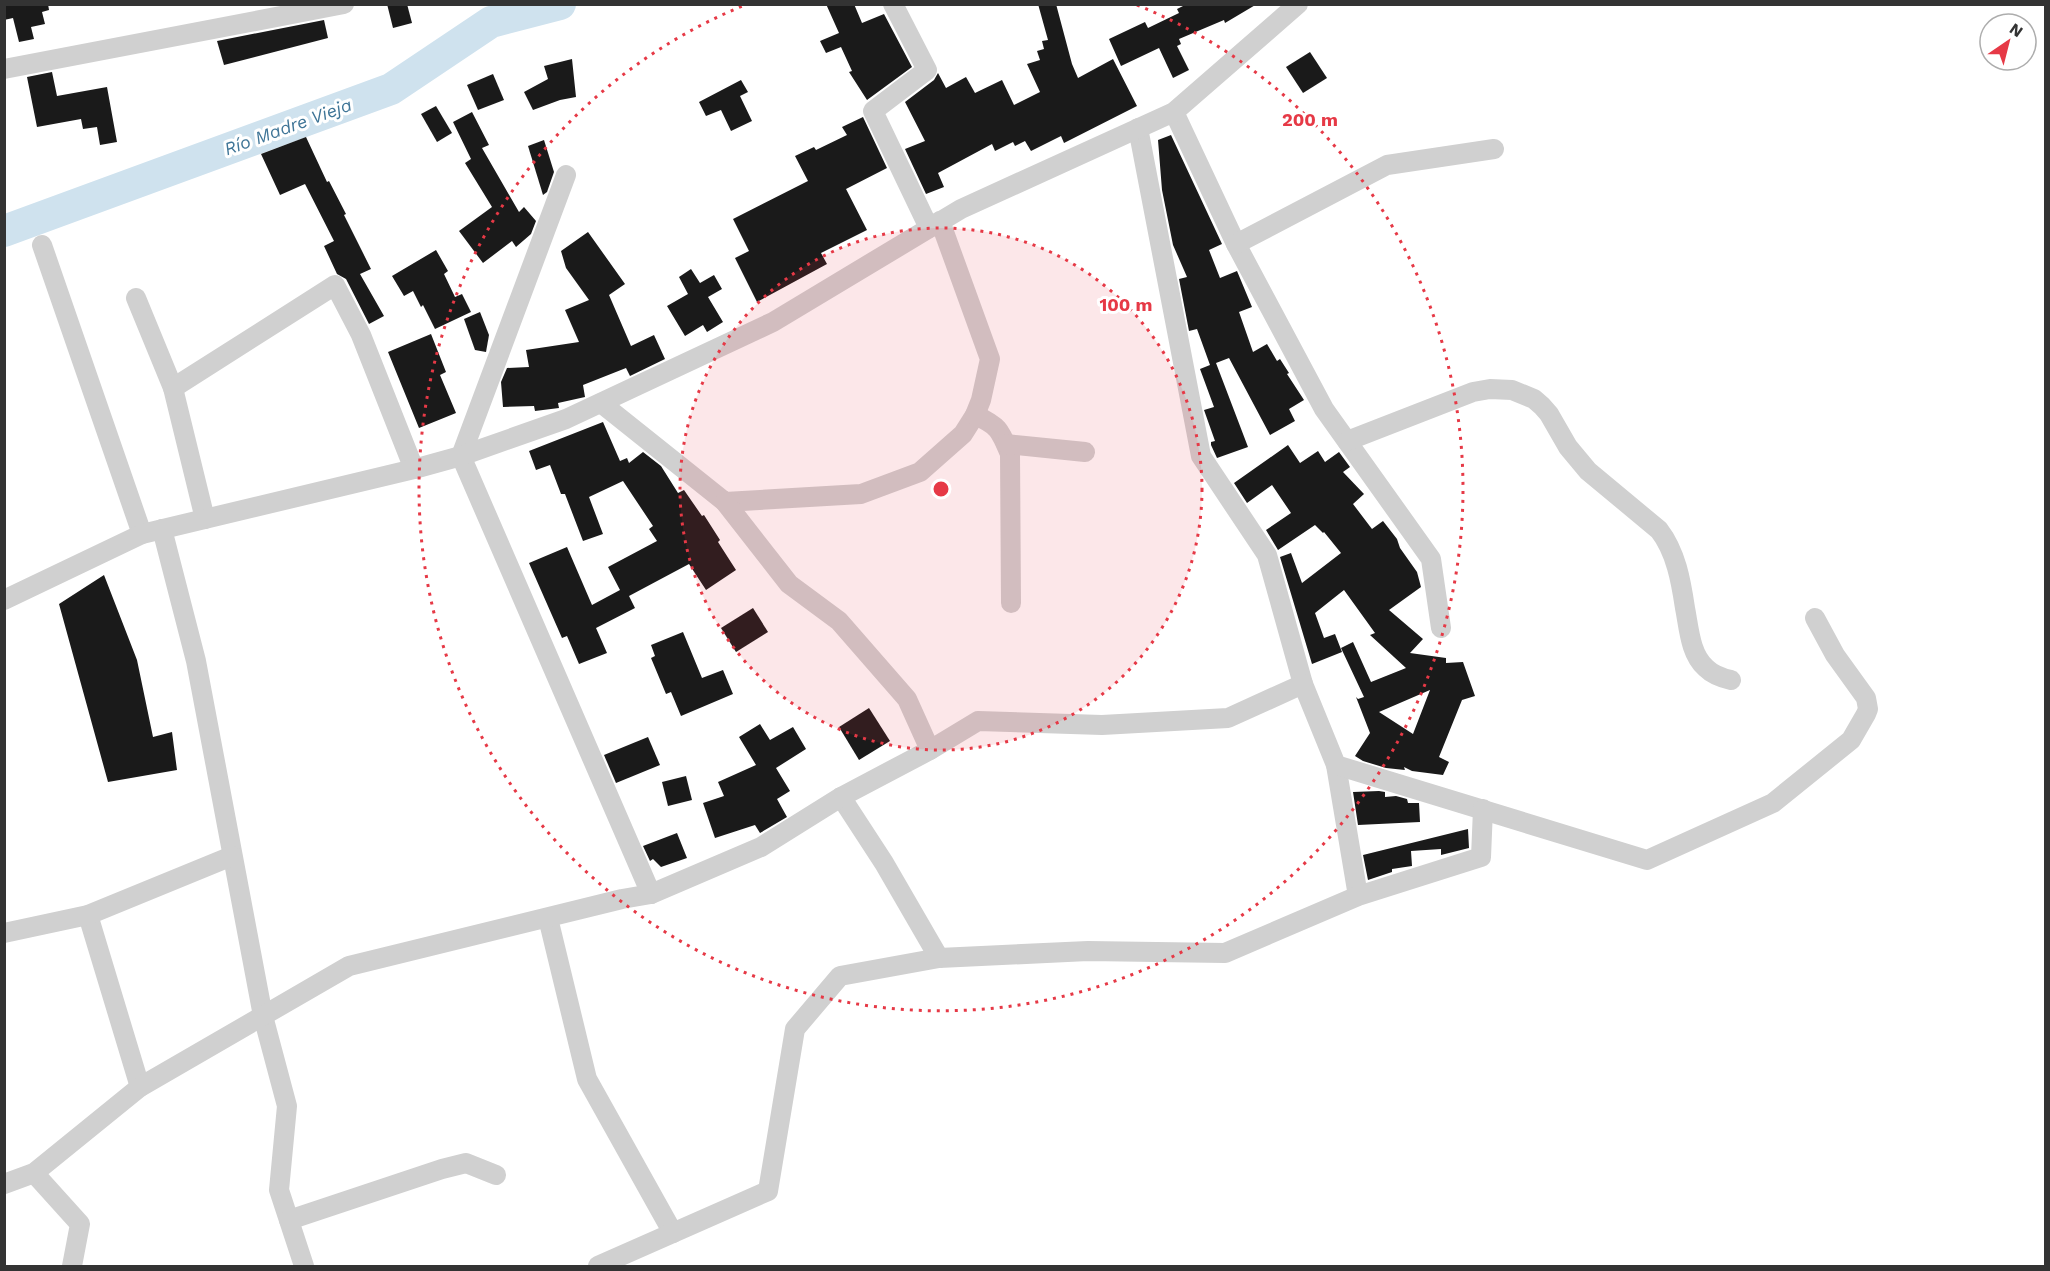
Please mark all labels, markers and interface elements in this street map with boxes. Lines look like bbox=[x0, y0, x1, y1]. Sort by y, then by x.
north arrow bbox=[1978, 12, 2038, 72]
text: N bbox=[2006, 19, 2027, 41]
water label: Río Madre Vieja bbox=[221, 94, 355, 159]
text: 200 m bbox=[1282, 109, 1338, 130]
text: 100 m bbox=[1099, 294, 1153, 315]
centre of rings bbox=[931, 479, 951, 499]

